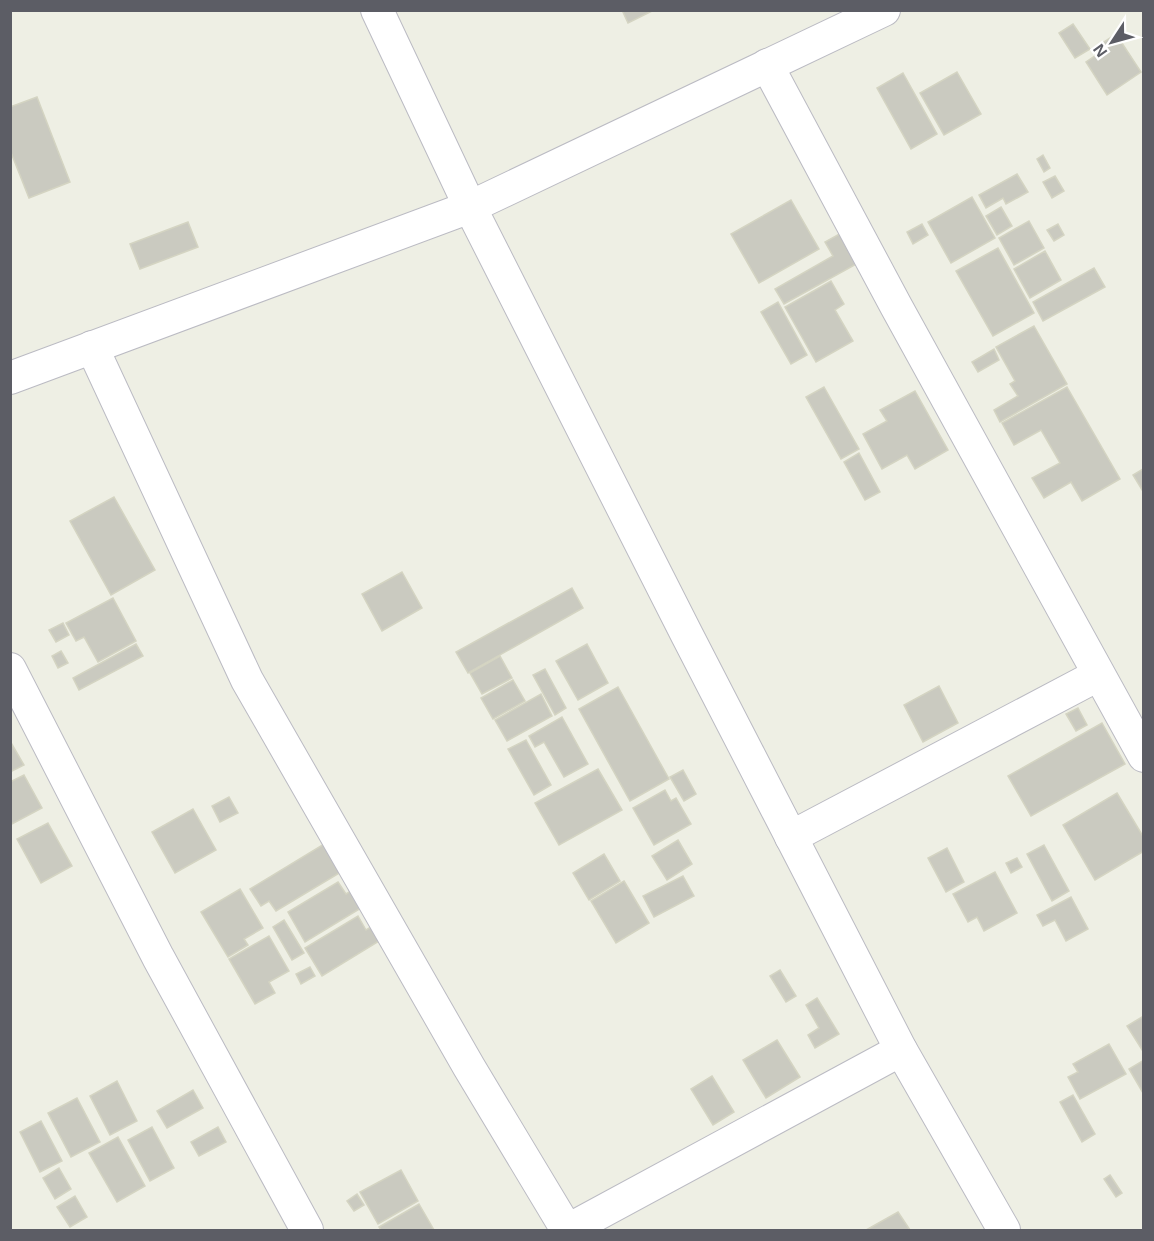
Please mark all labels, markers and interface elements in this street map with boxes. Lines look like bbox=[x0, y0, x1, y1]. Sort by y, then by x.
north arrow bbox=[1082, 12, 1142, 72]
text: N bbox=[1090, 41, 1111, 60]

